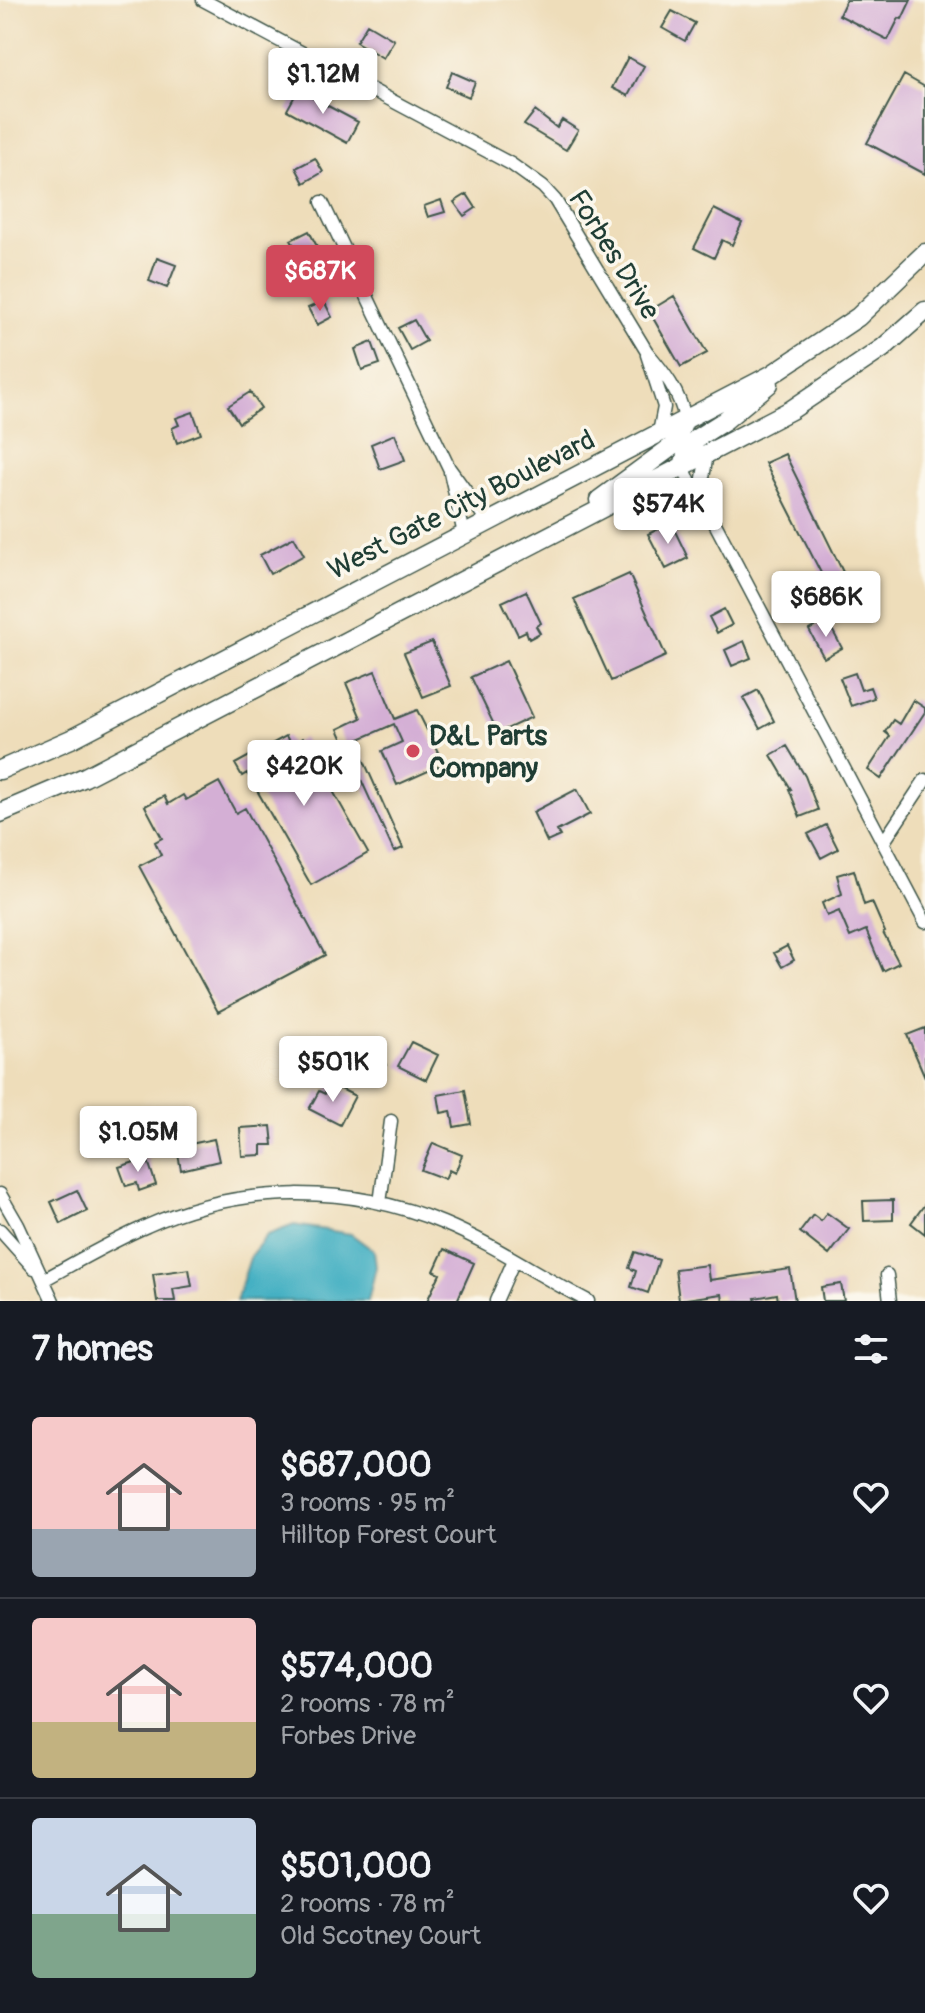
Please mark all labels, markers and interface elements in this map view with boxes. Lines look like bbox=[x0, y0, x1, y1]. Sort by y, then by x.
pin: $1.12M bbox=[258, 48, 388, 116]
text: $1.12M bbox=[286, 58, 360, 90]
street label: Forbes Drive bbox=[560, 183, 667, 326]
pin: $687K bbox=[264, 245, 376, 313]
text: $687K bbox=[284, 255, 356, 287]
street label: West Gate City Boulevard bbox=[322, 423, 601, 588]
pin: $574K bbox=[612, 478, 724, 546]
text: $574K bbox=[632, 488, 704, 520]
pin: $686K bbox=[770, 571, 882, 639]
text: $686K bbox=[789, 581, 863, 613]
place label: D&L Parts Company bbox=[429, 719, 548, 786]
pin: $420K bbox=[248, 740, 360, 808]
marker: D&L Parts Company bbox=[404, 742, 422, 760]
text: $420K bbox=[265, 750, 343, 782]
pin: $501K bbox=[277, 1036, 389, 1104]
text: $501K bbox=[297, 1046, 369, 1078]
pin: $1.05M bbox=[73, 1106, 203, 1174]
text: $1.05M bbox=[98, 1116, 178, 1148]
icon: filters bbox=[849, 1327, 893, 1371]
text: 7 homes bbox=[32, 1328, 153, 1371]
text: $687,000 bbox=[280, 1444, 432, 1487]
icon: home bbox=[96, 1449, 192, 1545]
icon: heart bbox=[849, 1475, 893, 1519]
text: 3 rooms · 95 m² bbox=[280, 1487, 455, 1519]
text: Hilltop Forest Court bbox=[280, 1519, 497, 1551]
text: $574,000 bbox=[280, 1645, 433, 1688]
icon: home bbox=[96, 1650, 192, 1746]
icon: heart bbox=[849, 1676, 893, 1720]
text: 2 rooms · 78 m² bbox=[280, 1688, 455, 1720]
text: Forbes Drive bbox=[280, 1720, 416, 1752]
text: $501,000 bbox=[280, 1845, 432, 1888]
icon: home bbox=[96, 1850, 192, 1946]
icon: heart bbox=[849, 1876, 893, 1920]
text: 2 rooms · 78 m² bbox=[280, 1888, 455, 1920]
text: Old Scotney Court bbox=[280, 1920, 481, 1952]

